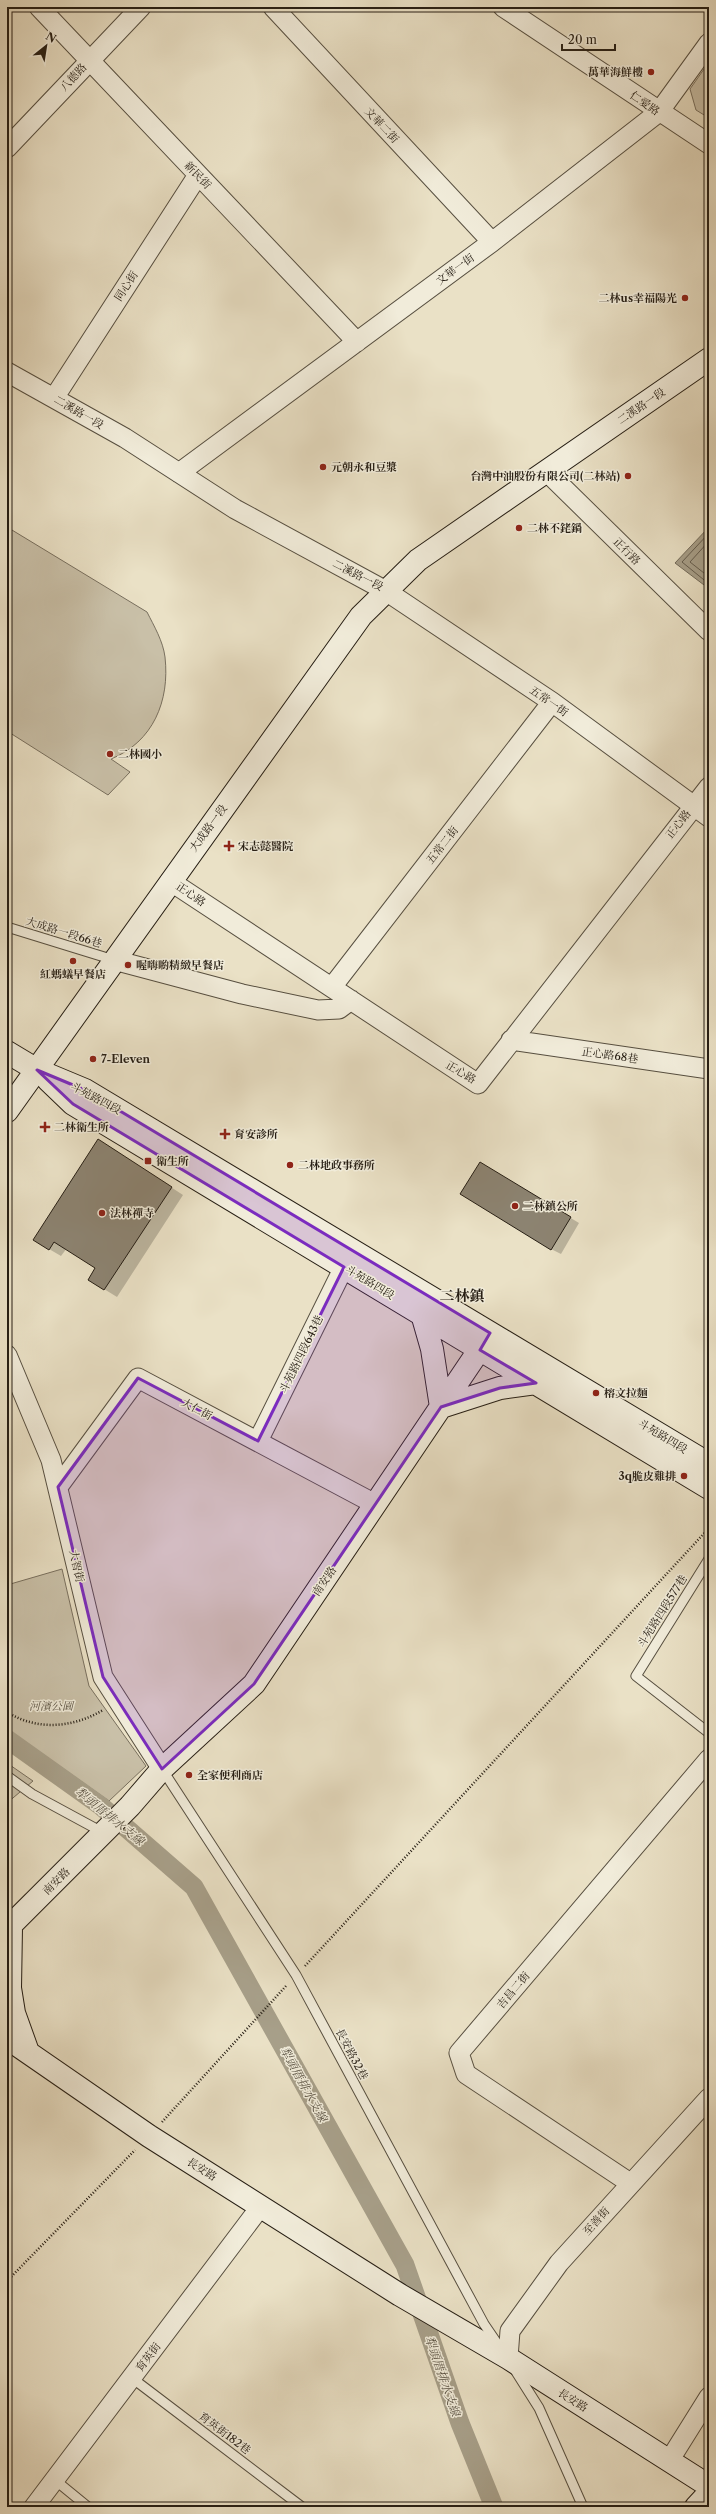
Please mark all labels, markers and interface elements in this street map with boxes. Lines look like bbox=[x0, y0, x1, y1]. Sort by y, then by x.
north arrow bbox=[26, 26, 66, 66]
scale bar bbox=[562, 26, 615, 52]
text: N bbox=[43, 29, 59, 46]
text: 20 m bbox=[568, 32, 597, 47]
street label: 八德路 bbox=[57, 60, 89, 94]
place label: 萬華海鮮樓 bbox=[588, 65, 643, 79]
marker: 萬華海鮮樓 bbox=[646, 67, 656, 77]
street label: 仁愛路 bbox=[627, 88, 663, 118]
street label: 文華二街 bbox=[362, 104, 402, 146]
street label: 新民街 bbox=[182, 158, 214, 192]
street label: 文華一街 bbox=[433, 250, 477, 288]
street label: 同心街 bbox=[111, 268, 141, 304]
place label: 二林us幸福陽光 bbox=[599, 291, 677, 305]
marker: 二林us幸福陽光 bbox=[680, 293, 690, 303]
street label: 二溪路一段 bbox=[614, 385, 668, 427]
street label: 二溪路一段 bbox=[52, 392, 106, 432]
place label: 元朝永和豆漿 bbox=[331, 460, 397, 474]
marker: 元朝永和豆漿 bbox=[318, 462, 328, 472]
place label: 台灣中油股份有限公司(二林站) bbox=[470, 469, 621, 483]
marker: 台灣中油股份有限公司(二林站) bbox=[623, 471, 633, 481]
place label: 二林不銠鍋 bbox=[527, 521, 582, 535]
marker: 二林不銠鍋 bbox=[514, 523, 524, 533]
street label: 正行路 bbox=[610, 534, 644, 568]
street label: 二溪路一段 bbox=[330, 556, 386, 594]
street label: 五常一街 bbox=[527, 683, 571, 719]
place label: 二林國小 bbox=[118, 747, 162, 761]
marker: 二林國小 bbox=[105, 749, 115, 759]
street label: 大成路一段 bbox=[186, 802, 230, 854]
street label: 正心路 bbox=[662, 807, 694, 841]
street label: 五常二街 bbox=[423, 823, 461, 867]
place label: 宋志懿醫院 bbox=[238, 839, 294, 853]
marker: 宋志懿醫院 bbox=[223, 840, 235, 852]
street label: 正心路 bbox=[173, 879, 209, 909]
street label: 大成路一段66巷 bbox=[24, 914, 104, 950]
marker: 紅螞蟻早餐店 bbox=[68, 956, 78, 966]
place label: 喔嗨喲精緻早餐店 bbox=[136, 958, 224, 972]
marker: 喔嗨喲精緻早餐店 bbox=[123, 960, 133, 970]
place label: 紅螞蟻早餐店 bbox=[40, 967, 106, 981]
street label: 正心路68巷 bbox=[581, 1044, 639, 1066]
place label: 7-Eleven bbox=[101, 1052, 150, 1066]
marker: 7-Eleven bbox=[88, 1054, 98, 1064]
street label: 正心路 bbox=[443, 1058, 479, 1086]
street label: 斗苑路四段 bbox=[68, 1079, 124, 1117]
place label: 二林衛生所 bbox=[54, 1120, 109, 1134]
marker: 二林衛生所 bbox=[39, 1121, 51, 1133]
place label: 育安診所 bbox=[234, 1127, 278, 1141]
marker: 育安診所 bbox=[219, 1128, 231, 1140]
place label: 衛生所 bbox=[156, 1154, 189, 1168]
marker: 衛生所 bbox=[143, 1156, 153, 1166]
place label: 二林地政事務所 bbox=[298, 1158, 375, 1172]
marker: 二林地政事務所 bbox=[285, 1160, 295, 1170]
place label: 二林鎮公所 bbox=[523, 1199, 578, 1213]
marker: 二林鎮公所 bbox=[510, 1201, 520, 1211]
place label: 法林禪寺 bbox=[110, 1206, 154, 1220]
marker: 法林禪寺 bbox=[97, 1208, 107, 1218]
street label: 斗苑路四段 bbox=[343, 1262, 397, 1302]
district label: 二林鎮 bbox=[439, 1286, 485, 1305]
street label: 斗苑路四段643巷 bbox=[276, 1313, 326, 1395]
place label: 榕文拉麵 bbox=[604, 1386, 648, 1400]
marker: 榕文拉麵 bbox=[591, 1388, 601, 1398]
street label: 大仁街 bbox=[179, 1395, 215, 1423]
street label: 斗苑路四段 bbox=[636, 1416, 690, 1456]
place label: 3q脆皮雞排 bbox=[619, 1469, 676, 1483]
marker: 3q脆皮雞排 bbox=[679, 1471, 689, 1481]
street label: 大智街 bbox=[66, 1548, 88, 1584]
street label: 南安路 bbox=[309, 1563, 339, 1599]
street label: 斗苑路四段577巷 bbox=[634, 1572, 690, 1650]
park label: 河濱公園 bbox=[29, 1699, 75, 1713]
place label: 全家便利商店 bbox=[197, 1768, 263, 1782]
marker: 全家便利商店 bbox=[184, 1770, 194, 1780]
water label: 犁頭厝排水支線 bbox=[73, 1784, 149, 1850]
street label: 南安路 bbox=[39, 1864, 73, 1898]
street label: 吉昌二街 bbox=[493, 1969, 533, 2011]
street label: 長安路32巷 bbox=[333, 2026, 371, 2082]
water label: 犁頭厝排水支線 bbox=[277, 2044, 332, 2126]
street label: 長安路 bbox=[184, 2154, 220, 2184]
street label: 至善街 bbox=[580, 2204, 612, 2238]
water label: 犁頭厝排水支線 bbox=[422, 2334, 464, 2420]
street label: 育英街 bbox=[132, 2340, 164, 2374]
street label: 長安路 bbox=[555, 2385, 591, 2415]
street label: 育英街182巷 bbox=[196, 2409, 254, 2457]

